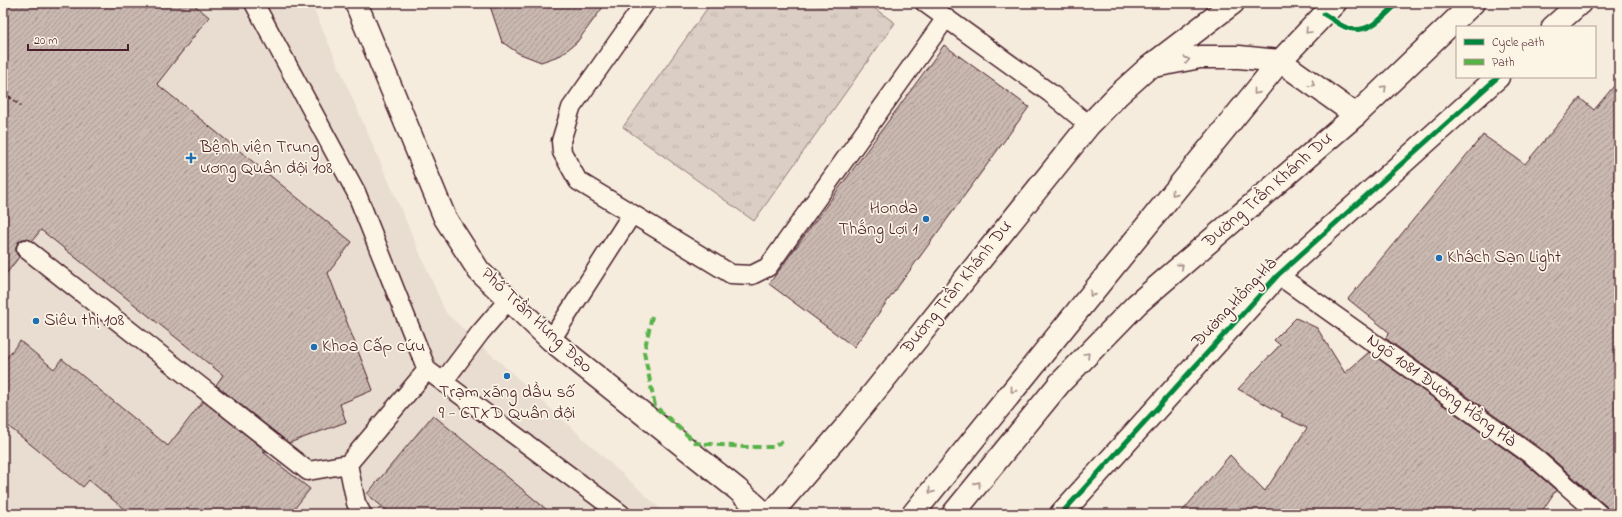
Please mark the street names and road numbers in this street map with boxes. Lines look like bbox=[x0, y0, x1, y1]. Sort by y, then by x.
street label: Đường Trần Khánh Dư bbox=[1196, 127, 1339, 256]
street label: Đường Trần Khánh Dư bbox=[894, 216, 1020, 362]
street label: Đường Hồng Hà bbox=[1186, 252, 1285, 355]
street label: Phố Trần Hưng Đạo bbox=[473, 262, 598, 381]
street label: Ngõ 1081 Đường Hồng Hà bbox=[1360, 328, 1521, 455]

